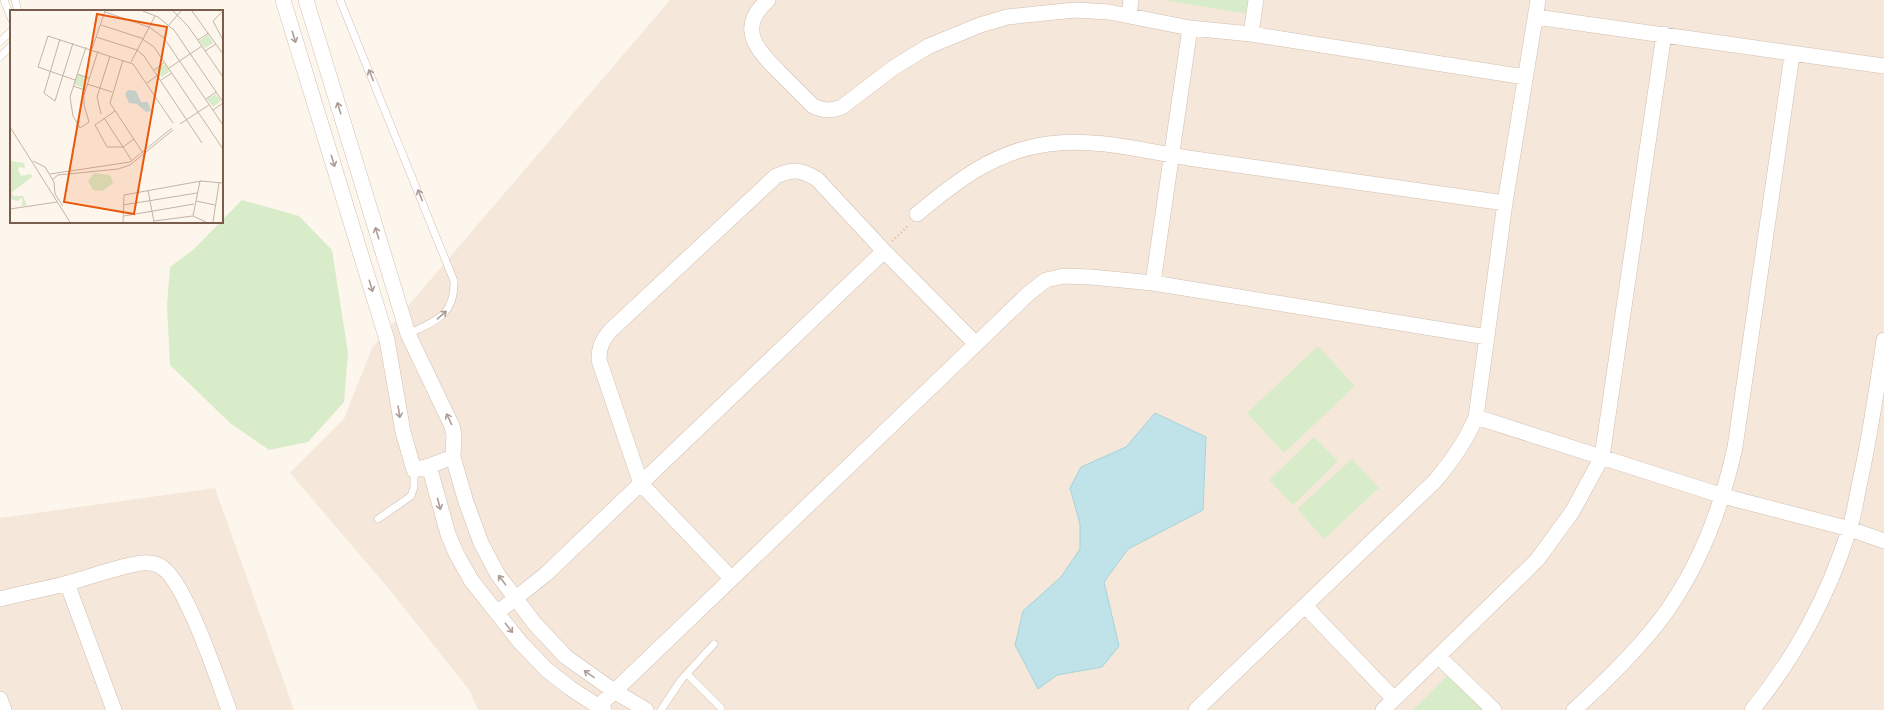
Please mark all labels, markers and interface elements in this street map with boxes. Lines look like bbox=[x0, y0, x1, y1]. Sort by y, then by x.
inset map bbox=[10, 10, 223, 223]
one-way arrow bbox=[291, 31, 298, 44]
one-way arrow bbox=[367, 69, 374, 81]
one-way arrow bbox=[335, 102, 342, 115]
one-way arrow bbox=[330, 155, 337, 168]
one-way arrow bbox=[415, 190, 423, 202]
one-way arrow bbox=[373, 226, 380, 239]
one-way arrow bbox=[368, 279, 375, 292]
one-way arrow bbox=[437, 311, 447, 320]
one-way arrow bbox=[396, 405, 404, 418]
one-way arrow bbox=[445, 413, 452, 425]
one-way arrow bbox=[436, 497, 443, 510]
one-way arrow bbox=[497, 574, 506, 585]
one-way arrow bbox=[504, 622, 513, 633]
one-way arrow bbox=[584, 670, 595, 678]

